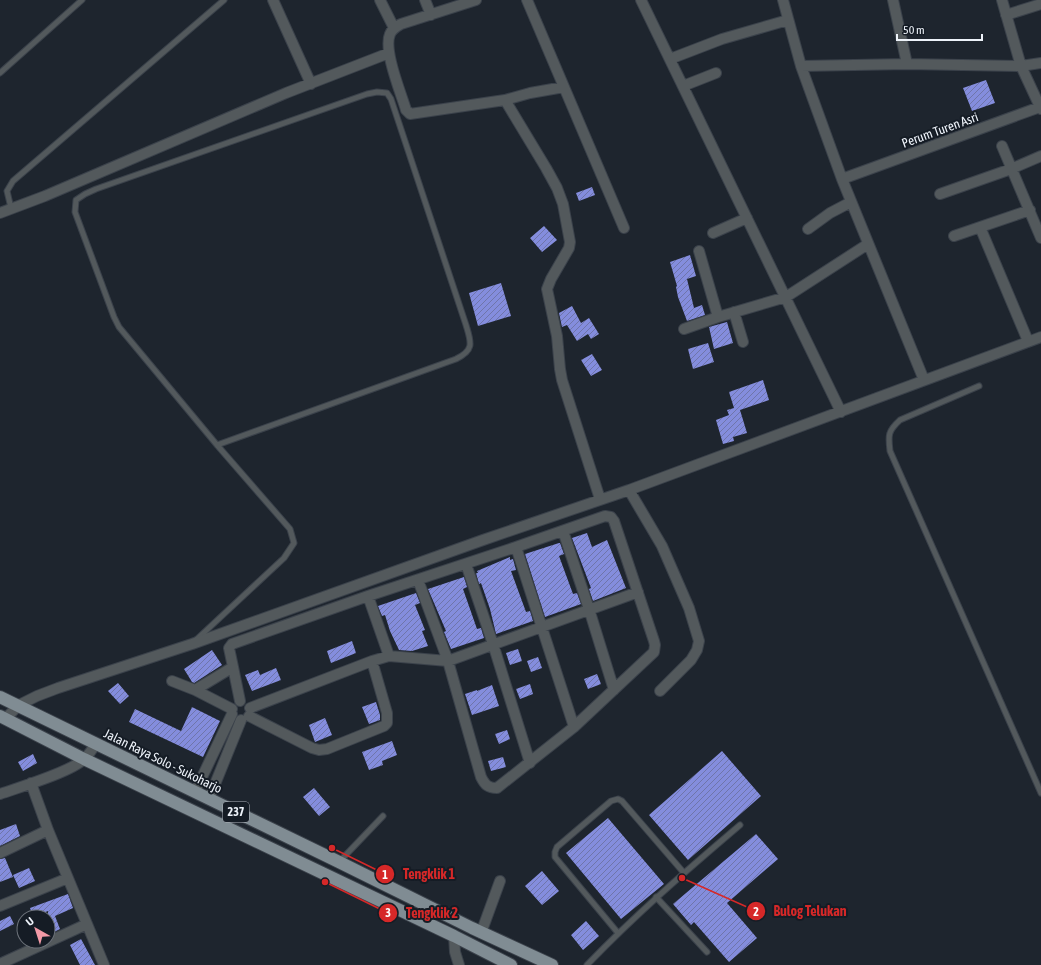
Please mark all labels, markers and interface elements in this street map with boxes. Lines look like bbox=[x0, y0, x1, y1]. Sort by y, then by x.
scale bar bbox=[897, 16, 982, 42]
text: 50 m bbox=[903, 23, 925, 37]
street label: Perum Turen Asri bbox=[900, 109, 980, 151]
street label: Jalan Raya Solo - Sukoharjo bbox=[101, 726, 225, 796]
road number: 237 bbox=[223, 802, 249, 822]
callout: Tengklik 1 bbox=[375, 861, 464, 887]
text: Tengklik 1 bbox=[403, 866, 456, 882]
text: 1 bbox=[382, 868, 388, 882]
callout: Bulog Telukan bbox=[746, 898, 855, 924]
callout: Tengklik 2 bbox=[378, 900, 467, 926]
text: Bulog Telukan bbox=[773, 903, 847, 919]
text: Tengklik 2 bbox=[406, 905, 459, 921]
text: 2 bbox=[753, 905, 759, 919]
text: 3 bbox=[385, 906, 391, 920]
north arrow bbox=[16, 909, 56, 949]
text: U bbox=[23, 915, 36, 928]

